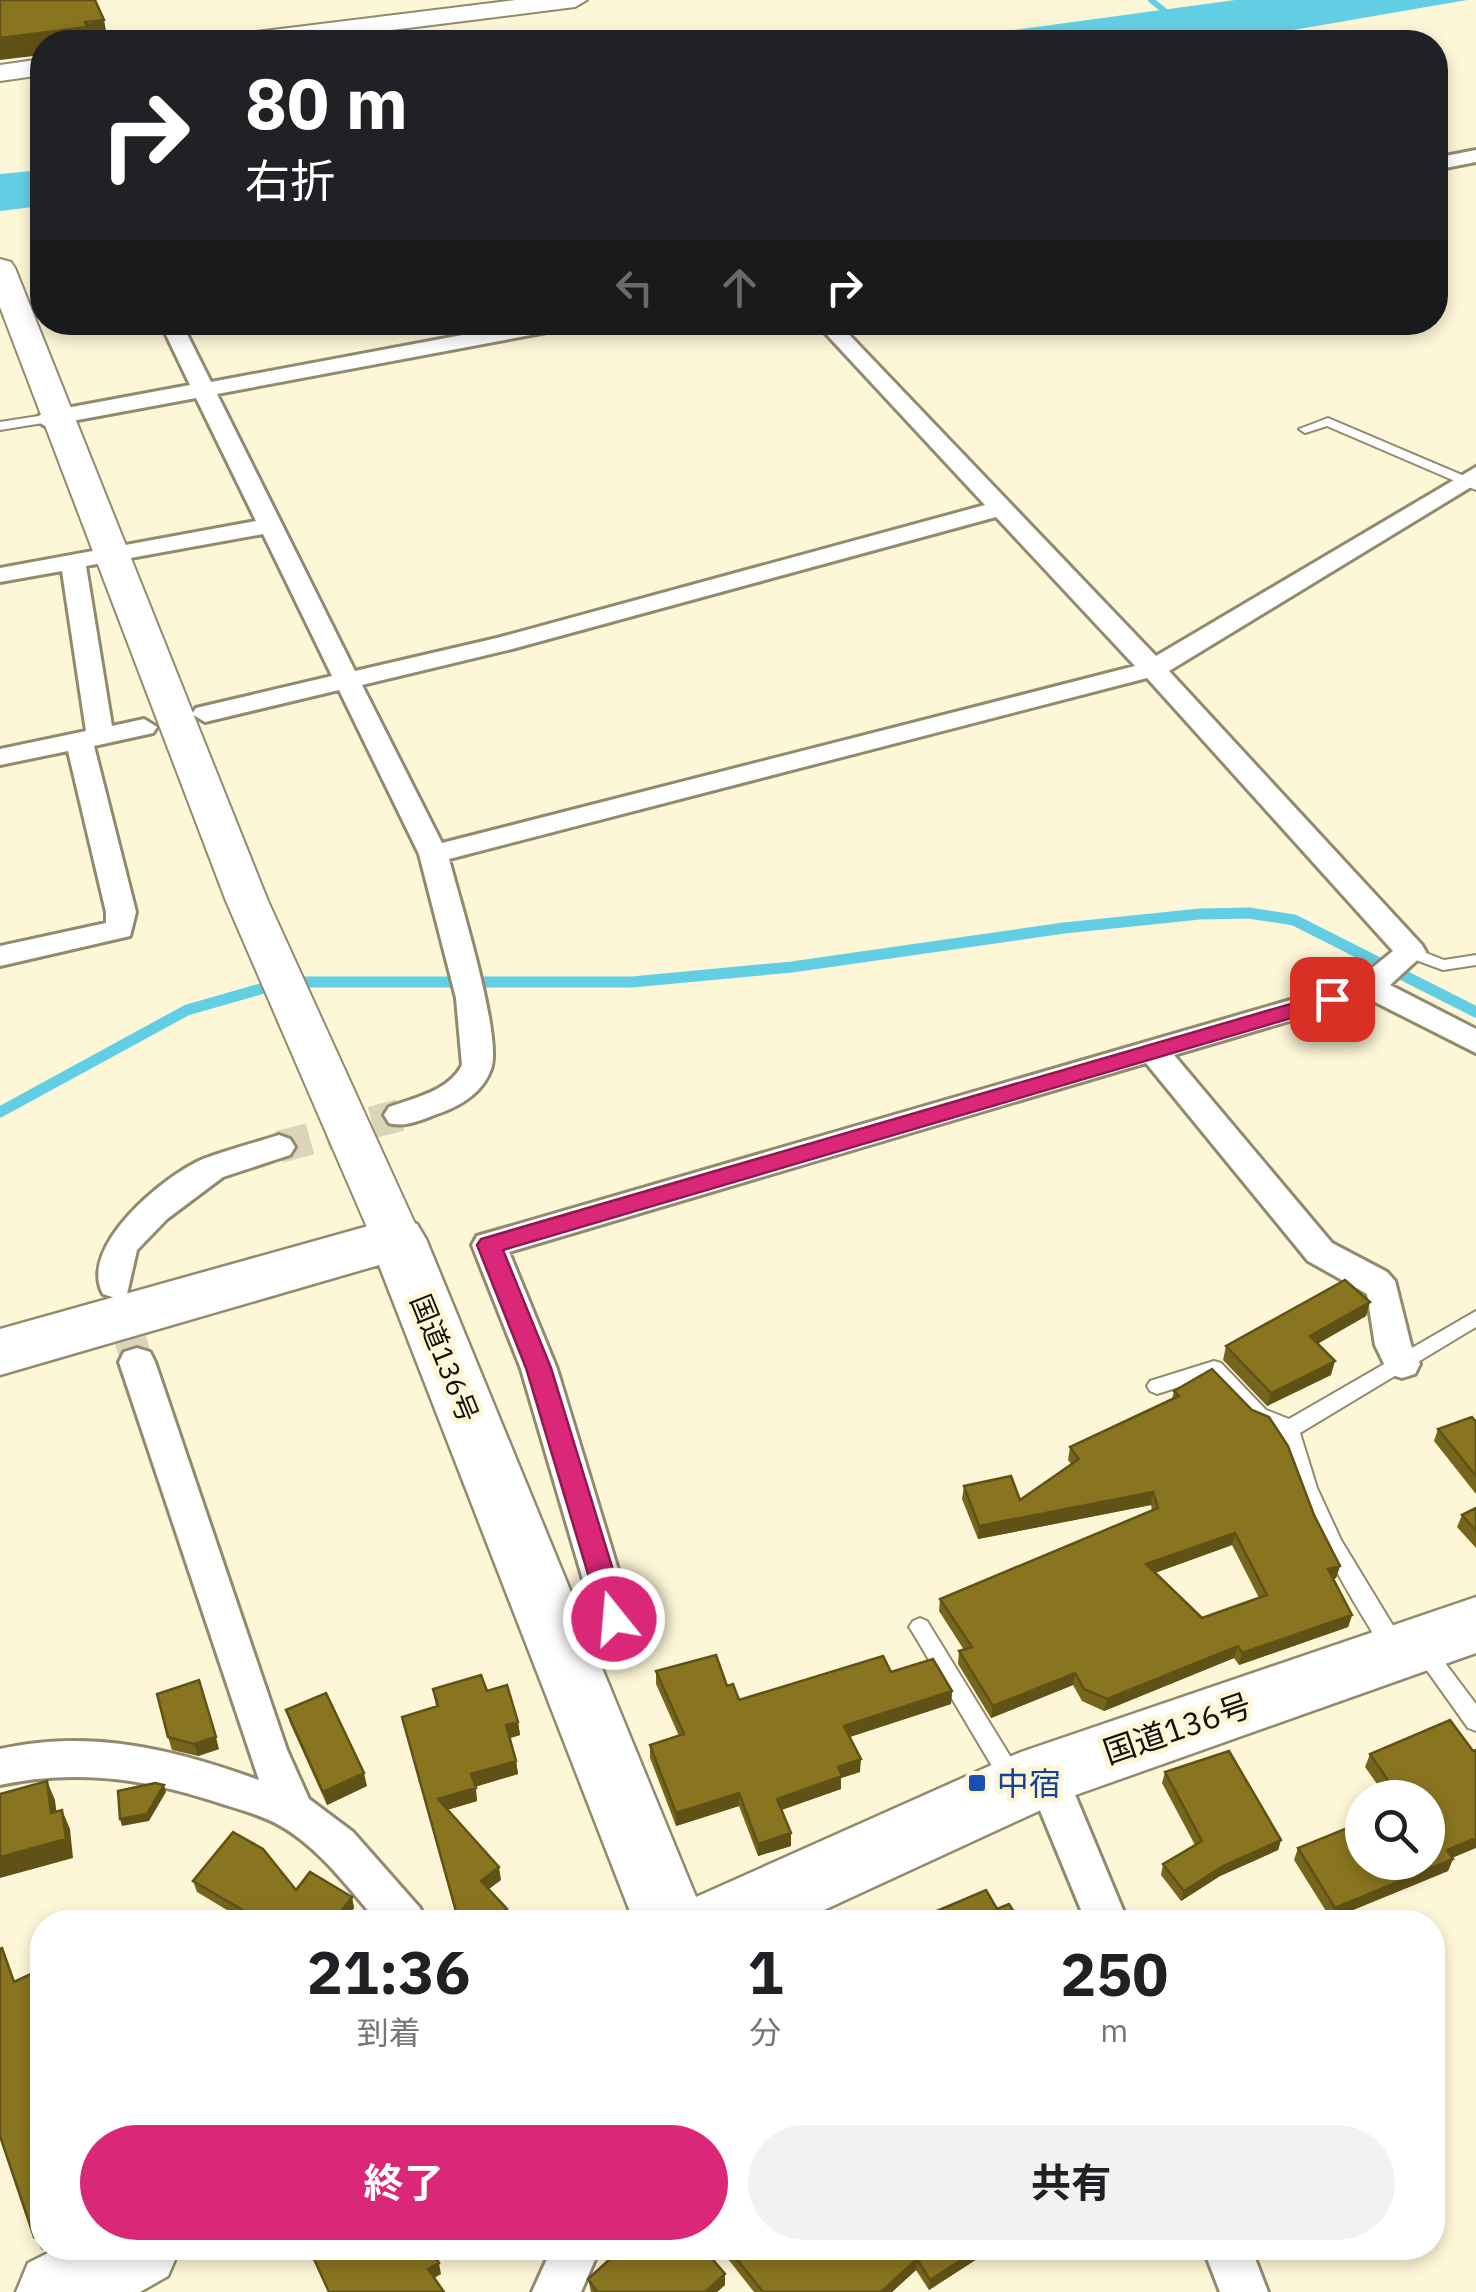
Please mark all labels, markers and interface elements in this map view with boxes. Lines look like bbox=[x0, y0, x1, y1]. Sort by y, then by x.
text: 80 m bbox=[245, 57, 408, 148]
icon: right bbox=[80, 70, 210, 200]
text: 右折 bbox=[245, 151, 335, 209]
icon: left bbox=[607, 260, 662, 315]
icon: ahead bbox=[712, 260, 767, 315]
icon: right bbox=[817, 260, 872, 315]
pin bbox=[1290, 957, 1375, 1042]
icon: arrive bbox=[1305, 972, 1360, 1027]
street label: 国道136号 bbox=[403, 1289, 487, 1427]
position arrow bbox=[562, 1567, 666, 1671]
street label: 国道136号 bbox=[1098, 1683, 1256, 1773]
place label: 中宿 bbox=[997, 1762, 1061, 1804]
marker: 中宿 bbox=[966, 1772, 988, 1794]
map controls bbox=[1345, 1780, 1445, 1880]
button: search bbox=[1345, 1780, 1445, 1880]
text: 21:36 bbox=[307, 1932, 471, 2011]
text: 1 bbox=[747, 1932, 783, 2011]
text: 250 bbox=[1060, 1934, 1168, 2013]
text: m bbox=[1100, 2009, 1128, 2051]
text: 到着 bbox=[357, 2011, 421, 2053]
text: 分 bbox=[749, 2011, 781, 2053]
button: 終了 bbox=[80, 2125, 728, 2240]
button: 共有 bbox=[748, 2125, 1395, 2240]

